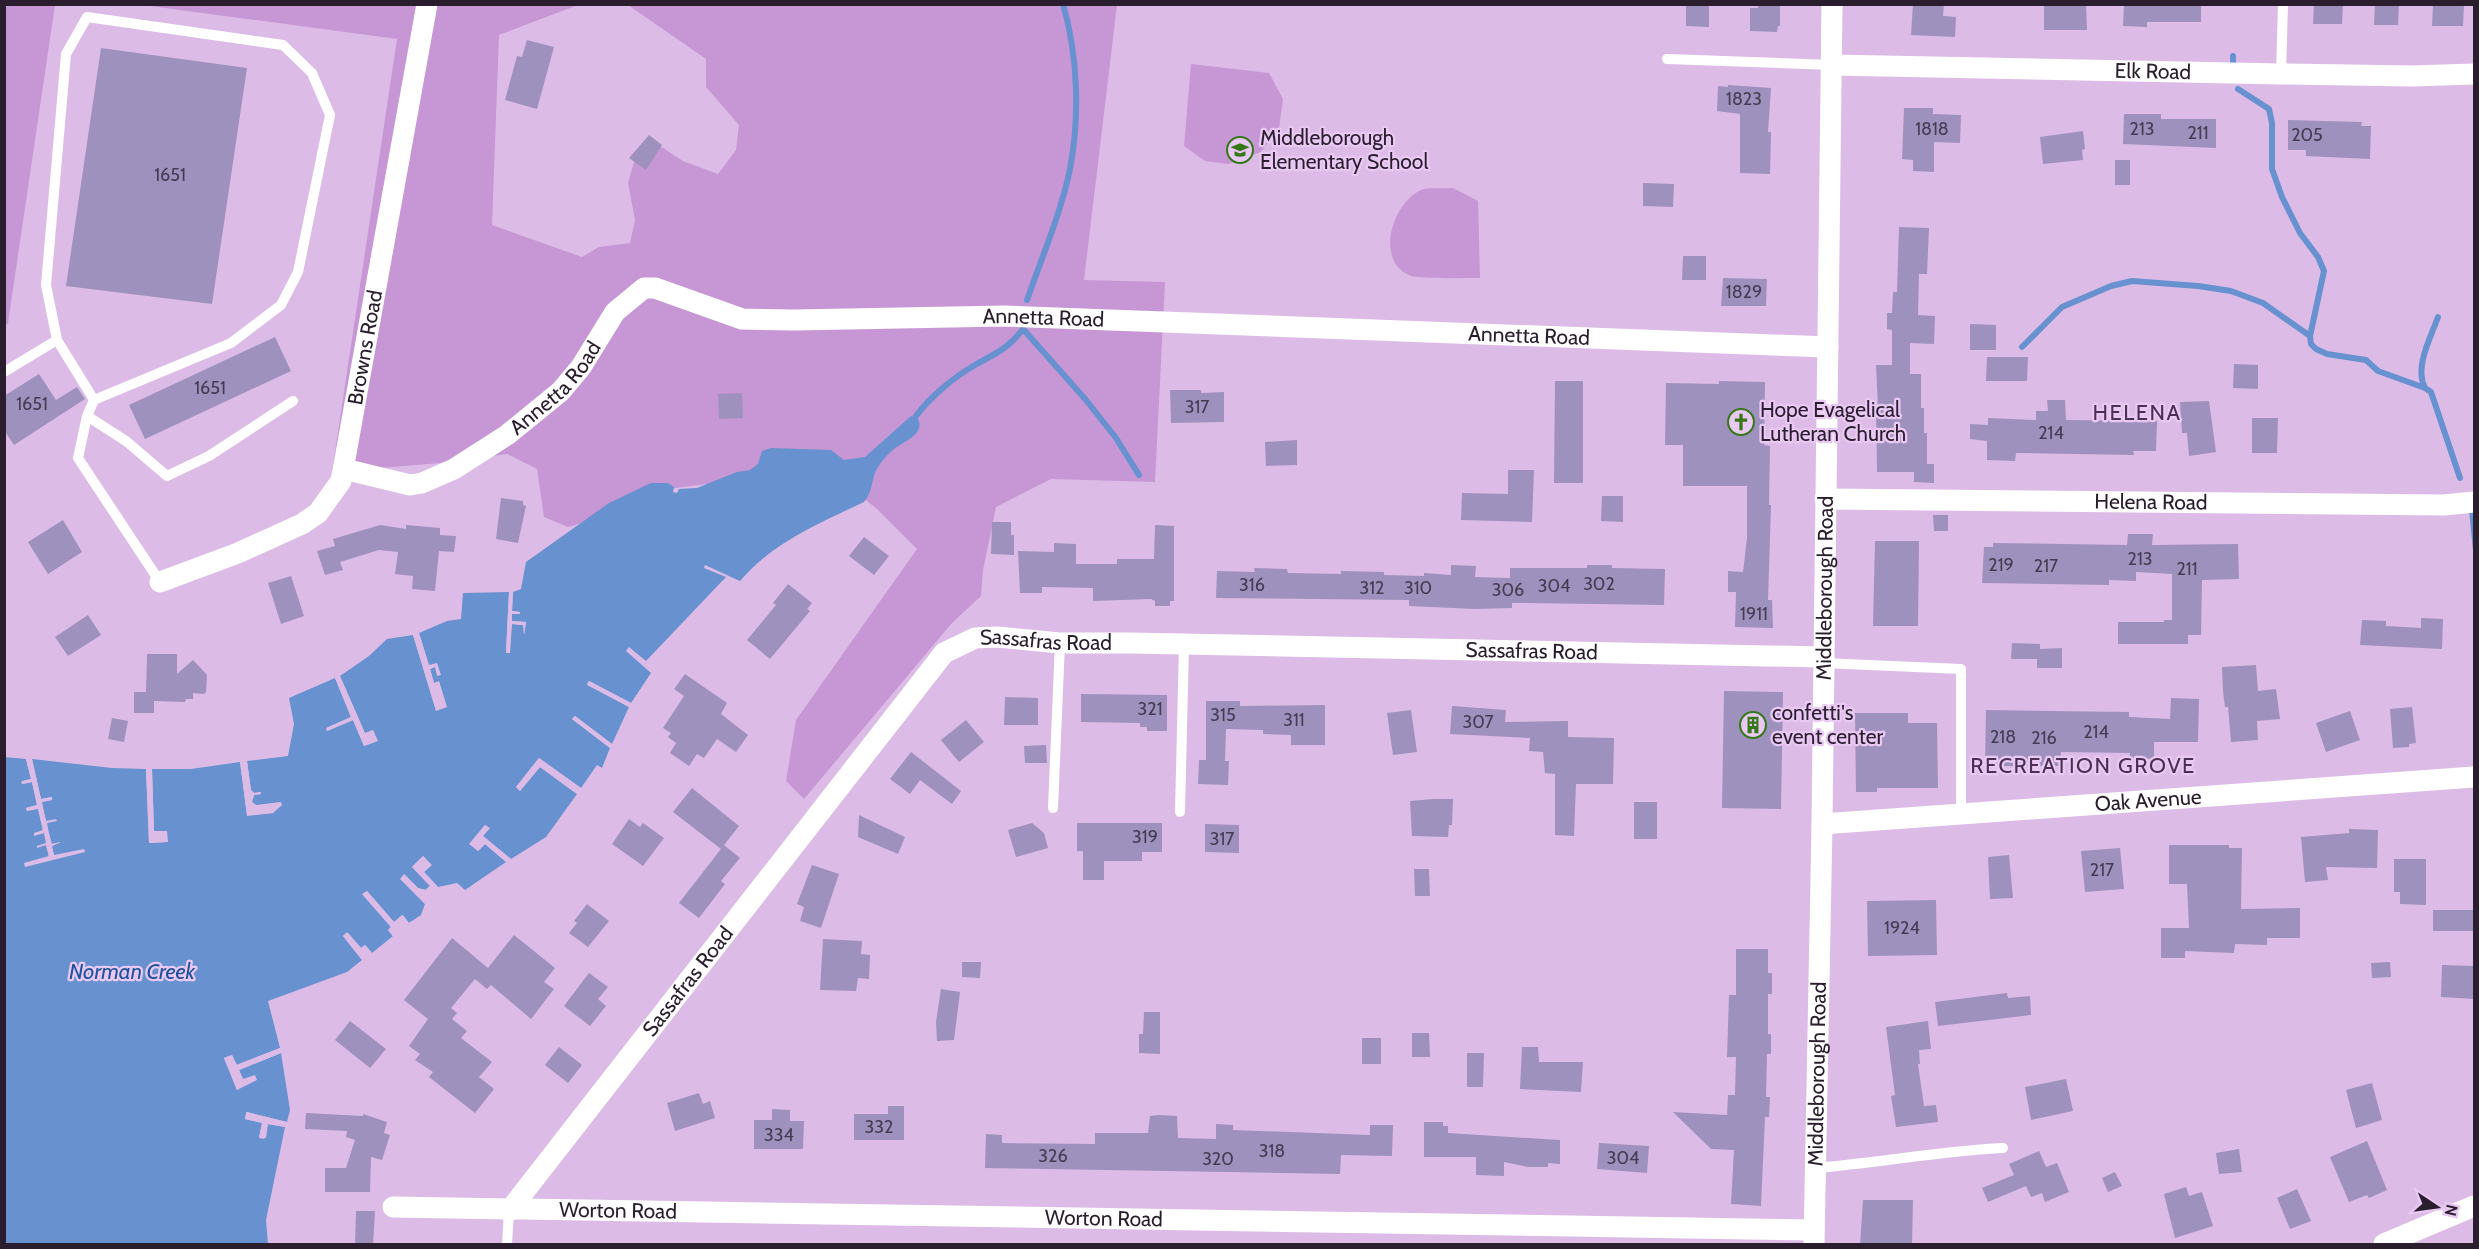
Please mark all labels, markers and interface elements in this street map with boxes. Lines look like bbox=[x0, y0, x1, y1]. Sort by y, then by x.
street label: Elk Road bbox=[2115, 58, 2191, 84]
house number: 1823 bbox=[1726, 88, 1762, 110]
house number: 1818 bbox=[1915, 118, 1949, 140]
house number: 213 bbox=[2129, 118, 2155, 140]
house number: 211 bbox=[2187, 122, 2209, 144]
house number: 205 bbox=[2291, 124, 2323, 146]
place label: Middleborough Elementary School bbox=[1260, 125, 1428, 174]
school or university icon: Middleborough Elementary School bbox=[1225, 135, 1255, 165]
house number: 1651 bbox=[154, 164, 186, 186]
house number: 1829 bbox=[1726, 281, 1762, 303]
street label: Browns Road bbox=[342, 288, 387, 407]
street label: Annetta Road bbox=[982, 303, 1105, 332]
street label: Annetta Road bbox=[1468, 320, 1590, 350]
street label: Annetta Road bbox=[504, 336, 606, 440]
house number: 1651 bbox=[194, 377, 226, 399]
house number: 1651 bbox=[16, 393, 48, 415]
house number: 317 bbox=[1185, 396, 1209, 418]
place label: Hope Evagelical Lutheran Church bbox=[1760, 397, 1906, 446]
district label: HELENA bbox=[2093, 399, 2181, 426]
church icon: Hope Evagelical Lutheran Church bbox=[1726, 407, 1756, 437]
house number: 214 bbox=[2038, 422, 2064, 444]
street label: Helena Road bbox=[2094, 489, 2208, 515]
street label: Middleborough Road bbox=[1811, 496, 1838, 681]
house number: 213 bbox=[2127, 548, 2153, 570]
house number: 219 bbox=[1988, 554, 2014, 576]
house number: 217 bbox=[2034, 555, 2058, 577]
house number: 211 bbox=[2176, 558, 2198, 580]
house number: 302 bbox=[1583, 573, 1615, 595]
house number: 316 bbox=[1239, 574, 1265, 596]
house number: 304 bbox=[1538, 575, 1570, 597]
house number: 312 bbox=[1359, 577, 1385, 599]
house number: 310 bbox=[1404, 577, 1432, 599]
house number: 306 bbox=[1492, 579, 1524, 601]
house number: 1911 bbox=[1740, 603, 1768, 625]
street label: Sassafras Road bbox=[979, 624, 1112, 655]
street label: Sassafras Road bbox=[1465, 637, 1598, 664]
house number: 321 bbox=[1137, 698, 1163, 720]
place label: confetti's event center bbox=[1772, 700, 1883, 749]
house number: 315 bbox=[1210, 704, 1236, 726]
house number: 311 bbox=[1283, 709, 1305, 731]
building icon: confetti's event center bbox=[1738, 710, 1768, 740]
house number: 307 bbox=[1462, 711, 1494, 733]
house number: 214 bbox=[2083, 721, 2109, 743]
house number: 218 bbox=[1990, 726, 2016, 748]
house number: 216 bbox=[2031, 727, 2057, 749]
district label: RECREATION GROVE bbox=[1970, 752, 2196, 779]
street label: Oak Avenue bbox=[2094, 784, 2203, 816]
house number: 319 bbox=[1132, 826, 1158, 848]
house number: 317 bbox=[1210, 828, 1234, 850]
house number: 217 bbox=[2090, 859, 2114, 881]
house number: 1924 bbox=[1884, 917, 1920, 939]
street label: Sassafras Road bbox=[637, 921, 738, 1041]
water label: Norman Creek bbox=[69, 958, 196, 985]
street label: Middleborough Road bbox=[1802, 982, 1831, 1167]
house number: 332 bbox=[865, 1116, 893, 1138]
house number: 334 bbox=[764, 1124, 794, 1146]
house number: 318 bbox=[1259, 1140, 1285, 1162]
house number: 326 bbox=[1038, 1145, 1068, 1167]
house number: 304 bbox=[1607, 1147, 1639, 1169]
house number: 320 bbox=[1202, 1148, 1234, 1170]
north arrow bbox=[2407, 1177, 2467, 1237]
street label: Worton Road bbox=[559, 1197, 677, 1224]
text: N bbox=[2441, 1203, 2462, 1218]
street label: Worton Road bbox=[1045, 1205, 1163, 1231]

